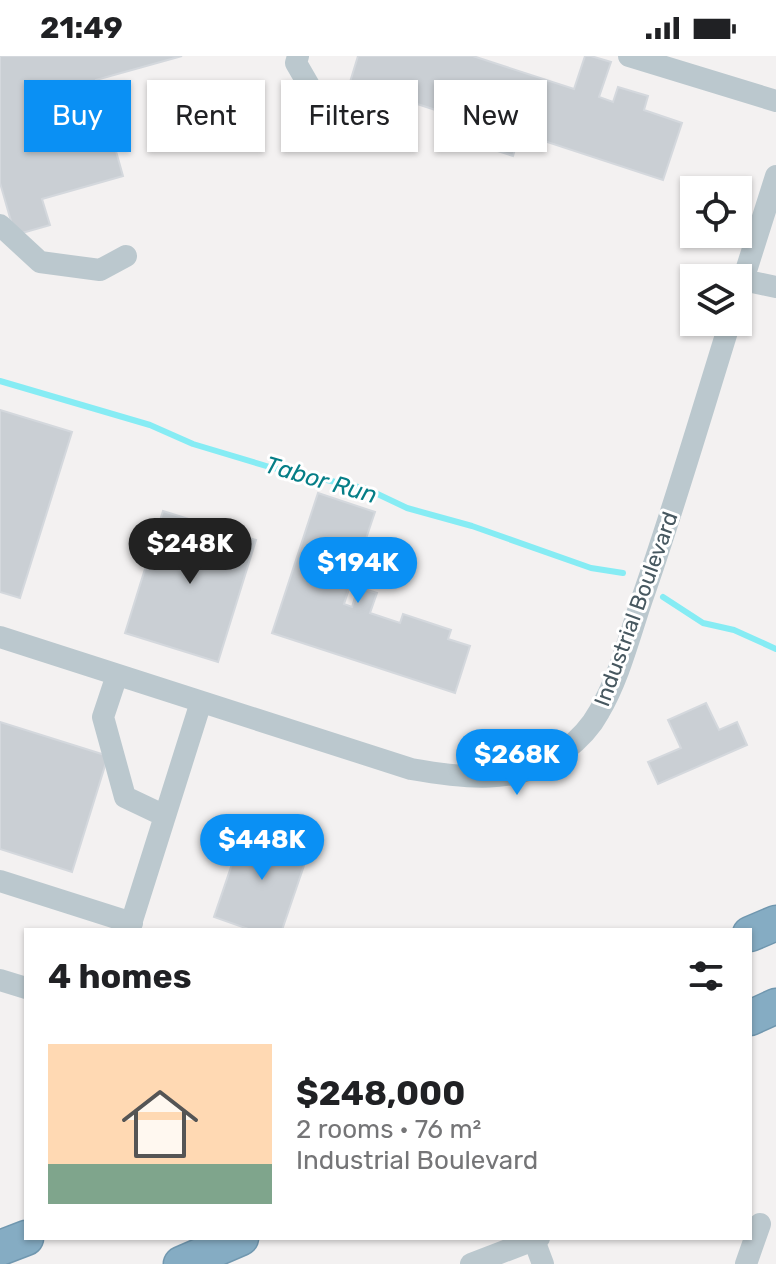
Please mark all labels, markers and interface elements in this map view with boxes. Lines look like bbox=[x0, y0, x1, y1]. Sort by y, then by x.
text: 21:49 bbox=[40, 10, 123, 46]
chip: Buy bbox=[24, 80, 131, 152]
chip: Rent bbox=[147, 80, 265, 152]
chip: Filters bbox=[281, 80, 418, 152]
chip: New bbox=[434, 80, 547, 152]
map controls bbox=[680, 176, 752, 336]
button: locate bbox=[680, 176, 752, 248]
button: layers bbox=[680, 264, 752, 336]
water label: Tabor Run bbox=[262, 451, 380, 509]
street label: Industrial Boulevard bbox=[588, 508, 684, 710]
pin: $248K bbox=[134, 518, 246, 586]
text: $248K bbox=[147, 528, 233, 559]
pin: $194K bbox=[302, 537, 414, 605]
text: $194K bbox=[317, 547, 399, 578]
pin: $268K bbox=[461, 729, 573, 797]
text: $268K bbox=[474, 739, 560, 770]
pin: $448K bbox=[206, 814, 318, 882]
text: $448K bbox=[218, 824, 306, 855]
icon: filters bbox=[684, 954, 728, 998]
text: 4 homes bbox=[48, 956, 191, 997]
text: $248,000 bbox=[296, 1073, 465, 1114]
icon: home bbox=[112, 1076, 208, 1172]
text: 2 rooms · 76 m² bbox=[296, 1114, 481, 1145]
text: Industrial Boulevard bbox=[296, 1145, 538, 1176]

